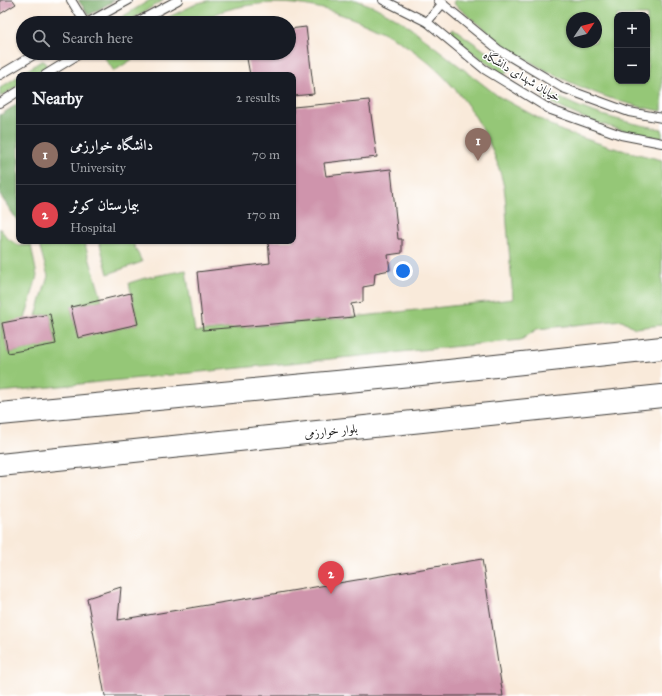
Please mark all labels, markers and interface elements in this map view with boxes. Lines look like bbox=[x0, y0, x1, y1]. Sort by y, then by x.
north arrow bbox=[566, 12, 602, 48]
map controls bbox=[614, 12, 650, 84]
button: + bbox=[614, 12, 650, 48]
search box bbox=[16, 16, 296, 60]
icon: search bbox=[30, 27, 52, 49]
text: Search here bbox=[62, 29, 133, 47]
street label: خیابان شهدای دانشگاه bbox=[480, 47, 564, 105]
button: − bbox=[614, 48, 650, 84]
text: Nearby bbox=[32, 88, 83, 109]
text: 2 results bbox=[236, 90, 280, 106]
pin: 1 bbox=[465, 128, 491, 161]
text: دانشگاه خوارزمی bbox=[70, 136, 153, 154]
text: 1 bbox=[42, 147, 48, 163]
text: 70 m bbox=[252, 147, 280, 163]
text: University bbox=[70, 160, 126, 176]
text: بیمارستان کوثر bbox=[70, 196, 139, 214]
text: 2 bbox=[42, 207, 48, 223]
text: 170 m bbox=[247, 207, 280, 223]
text: Hospital bbox=[70, 220, 116, 236]
your location bbox=[393, 261, 413, 281]
street label: بلوار خوارزمی bbox=[304, 421, 359, 442]
pin: 2 bbox=[318, 561, 344, 594]

